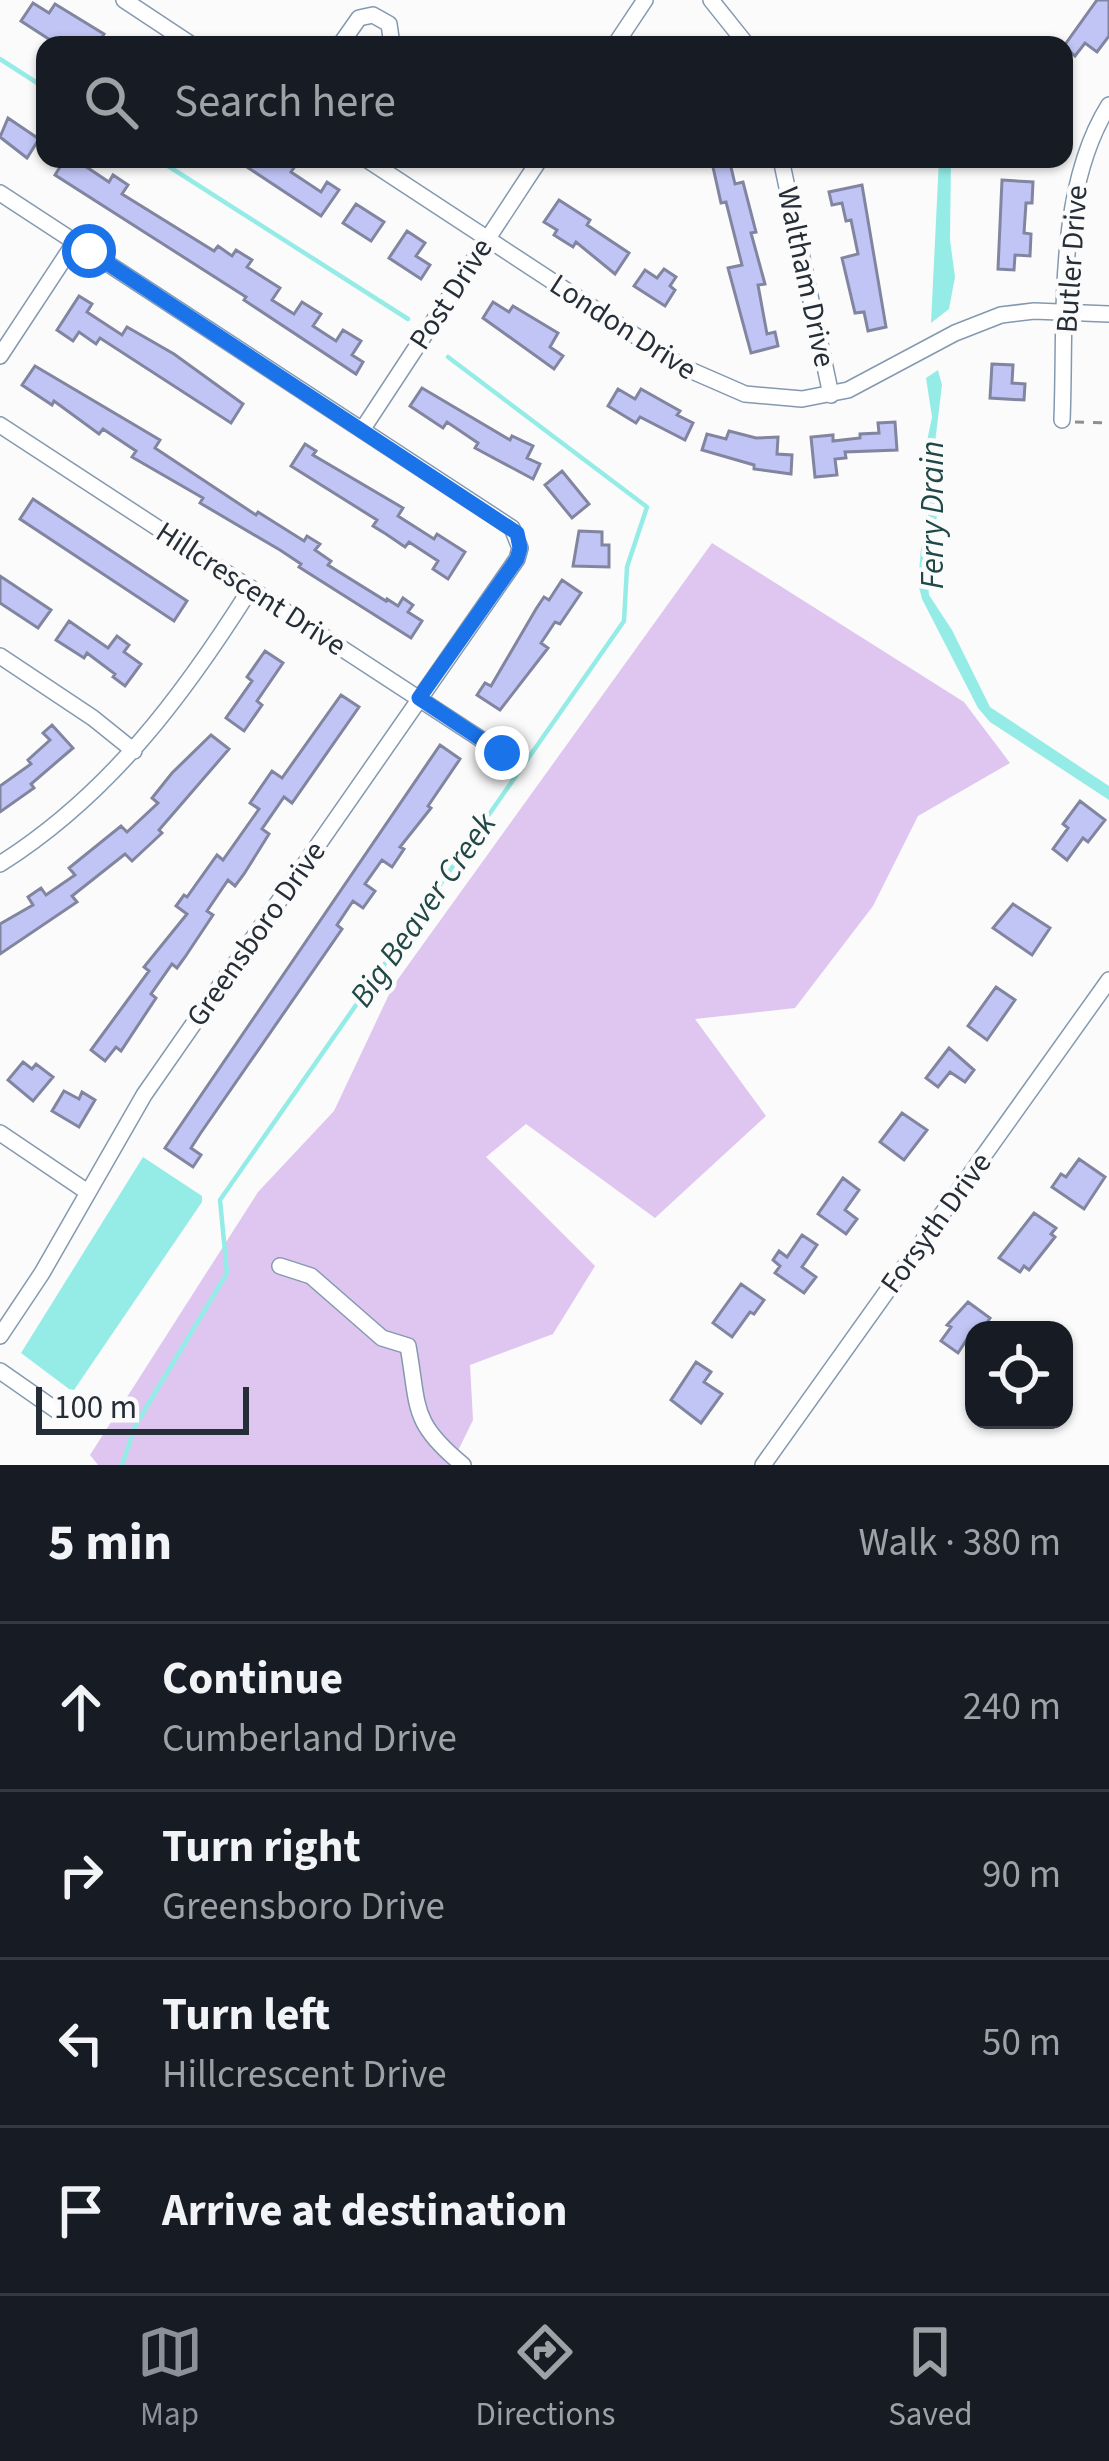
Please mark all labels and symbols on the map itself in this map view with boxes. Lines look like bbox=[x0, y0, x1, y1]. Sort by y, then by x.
street label: Waltham Drive bbox=[766, 183, 846, 371]
street label: Butler Drive bbox=[1045, 184, 1099, 334]
route start bbox=[62, 224, 116, 278]
street label: Post Drive bbox=[399, 230, 503, 358]
street label: London Drive bbox=[541, 263, 705, 391]
water label: Ferry Drain bbox=[909, 441, 956, 589]
street label: Hillcrescent Drive bbox=[147, 511, 355, 667]
route end bbox=[475, 726, 529, 780]
water label: Big Beaver Creek bbox=[338, 802, 508, 1017]
street label: Greensboro Drive bbox=[176, 833, 336, 1035]
street label: Forsyth Drive bbox=[870, 1144, 1002, 1302]
scale bar bbox=[36, 1381, 249, 1434]

